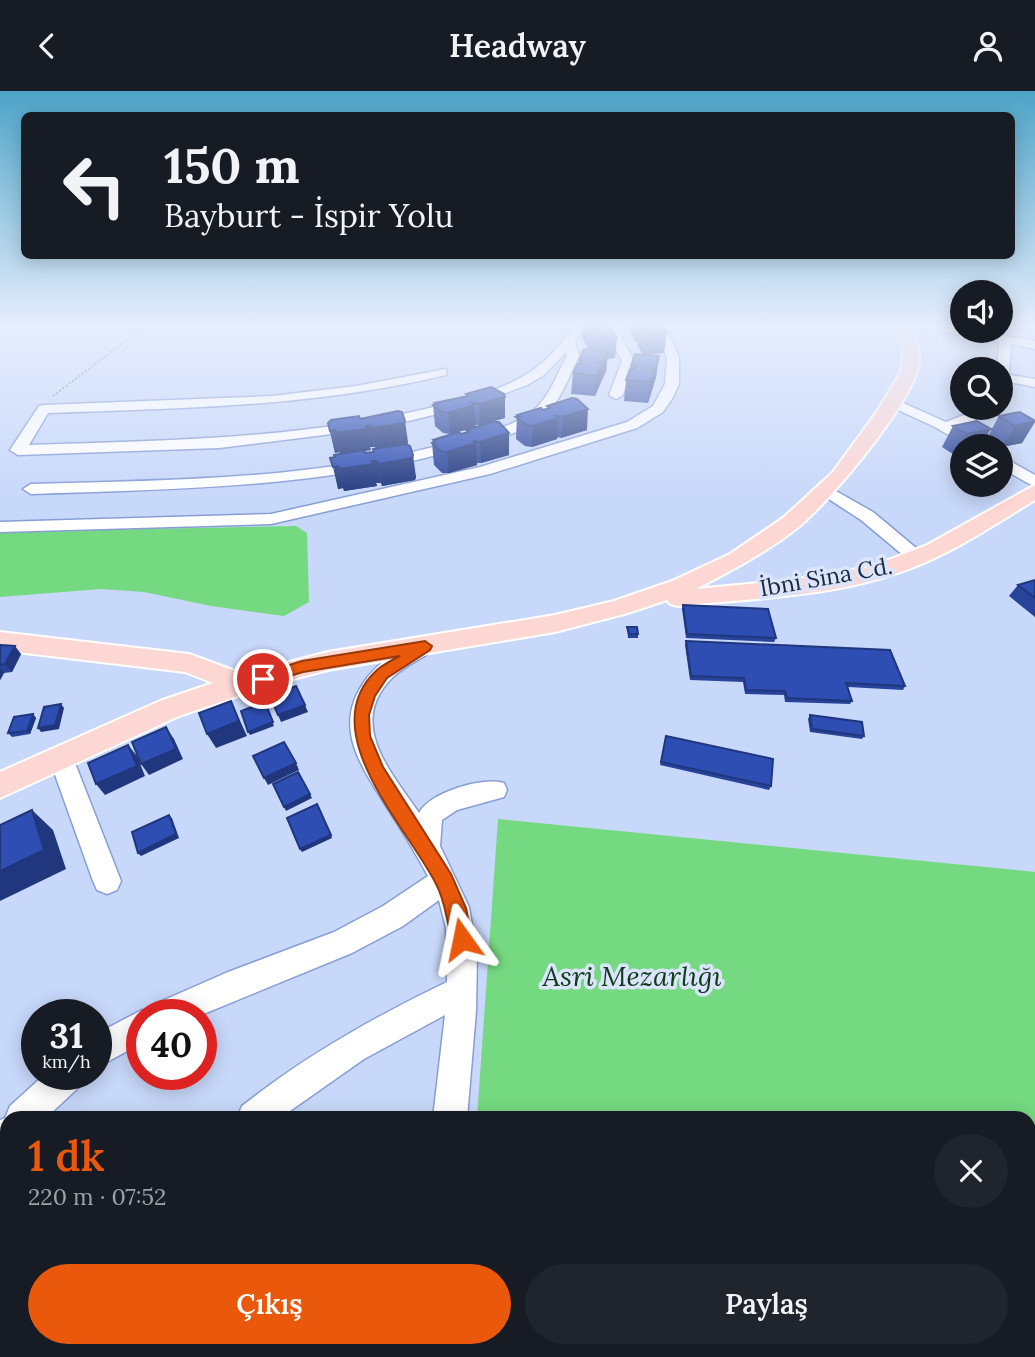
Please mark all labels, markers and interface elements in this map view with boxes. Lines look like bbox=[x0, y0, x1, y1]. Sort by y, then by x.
text: Headway bbox=[449, 25, 586, 66]
icon: back bbox=[28, 27, 66, 65]
icon: person bbox=[969, 27, 1007, 65]
text: 150 m bbox=[164, 134, 300, 196]
icon: left bbox=[49, 140, 140, 231]
text: Bayburt - İspir Yolu bbox=[164, 195, 454, 236]
map controls bbox=[950, 280, 1013, 497]
button: sound bbox=[950, 280, 1013, 343]
button: search bbox=[950, 357, 1013, 420]
button: layers bbox=[950, 434, 1013, 497]
street label: İbni Sina Cd. bbox=[757, 551, 895, 602]
pin bbox=[233, 649, 293, 709]
icon: arrive bbox=[244, 660, 282, 698]
position arrow bbox=[425, 902, 499, 976]
park label: Asri Mezarlığı bbox=[542, 958, 721, 994]
speed limit sign: 40 bbox=[126, 999, 217, 1090]
text: 31 bbox=[50, 1013, 83, 1058]
text: km/h bbox=[42, 1050, 91, 1073]
text: 1 dk bbox=[28, 1129, 105, 1183]
button: close bbox=[934, 1134, 1008, 1208]
text: 220 m · 07:52 bbox=[28, 1182, 166, 1211]
button: Çıkış bbox=[28, 1264, 511, 1344]
button: Paylaş bbox=[525, 1264, 1008, 1344]

